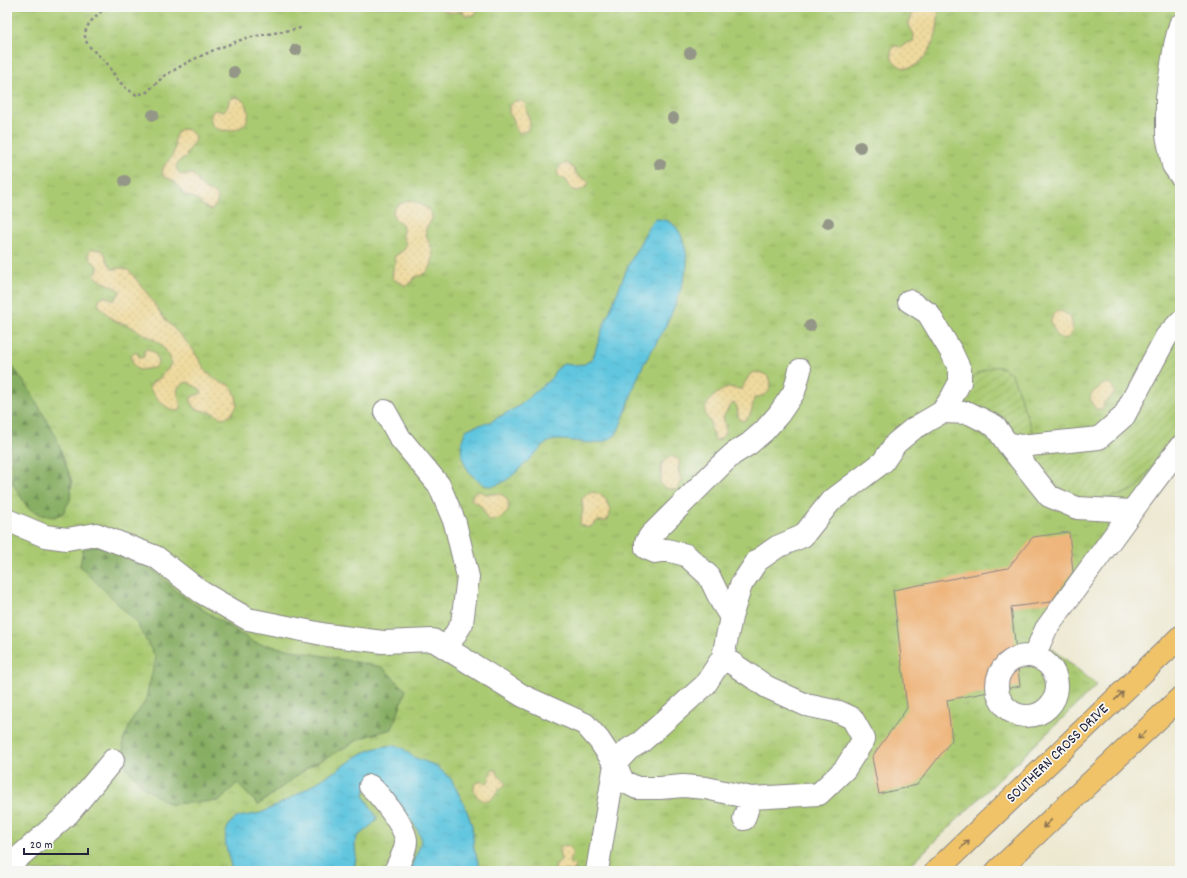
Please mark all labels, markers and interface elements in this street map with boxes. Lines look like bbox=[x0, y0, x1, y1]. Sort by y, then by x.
one-way arrow bbox=[1114, 691, 1124, 700]
street label: SOUTHERN CROSS DRIVE bbox=[1002, 699, 1114, 809]
one-way arrow bbox=[1137, 730, 1147, 740]
one-way arrow bbox=[1042, 819, 1052, 829]
scale bar bbox=[24, 830, 88, 856]
text: 20 m bbox=[30, 837, 53, 854]
one-way arrow bbox=[960, 839, 970, 849]

